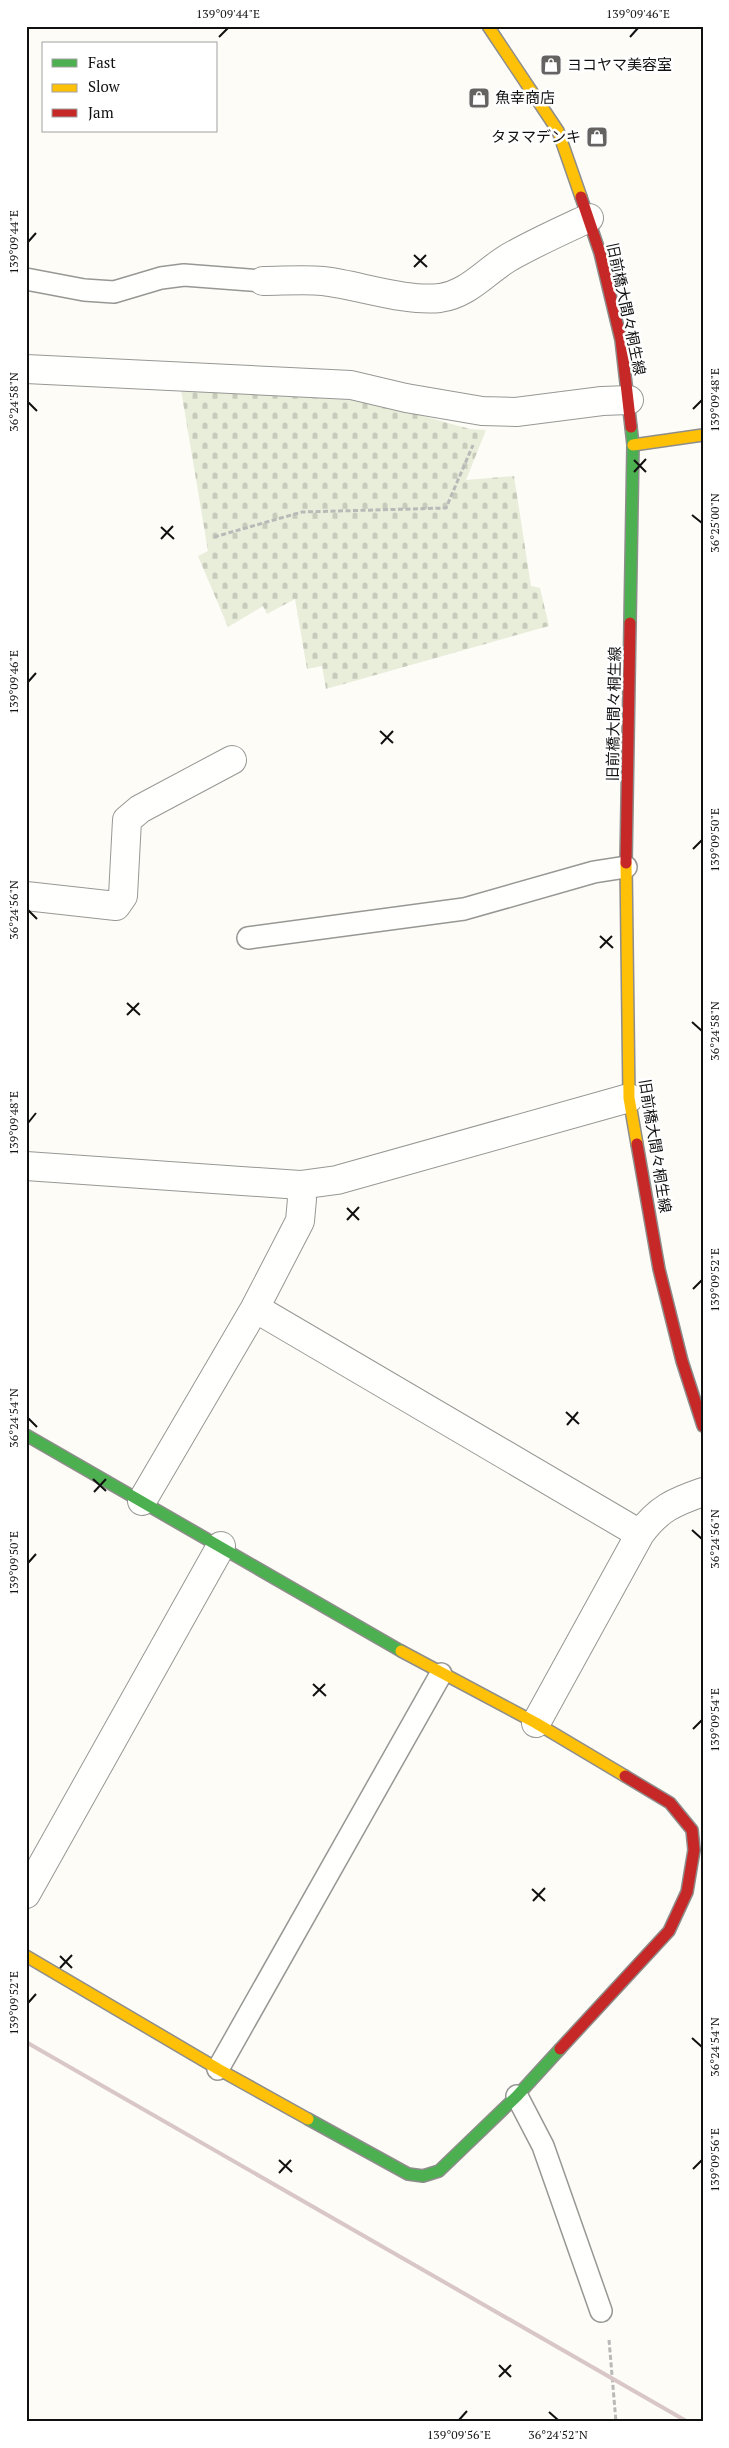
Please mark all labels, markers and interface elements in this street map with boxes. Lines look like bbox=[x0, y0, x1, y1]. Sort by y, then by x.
text: 139°09'44"E bbox=[196, 6, 260, 21]
text: 139°09'46"E bbox=[606, 6, 670, 21]
legend bbox=[42, 42, 218, 132]
text: Fast bbox=[88, 52, 116, 72]
shop icon: ヨコヤマ美容室 bbox=[539, 53, 563, 77]
place label: ヨコヤマ美容室 bbox=[567, 54, 672, 74]
text: Slow bbox=[88, 76, 121, 96]
shop icon: 魚幸商店 bbox=[467, 86, 491, 110]
place label: 魚幸商店 bbox=[495, 87, 555, 107]
text: Jam bbox=[88, 102, 114, 122]
shop icon: タヌマデンキ bbox=[585, 125, 609, 149]
place label: タヌマデンキ bbox=[491, 126, 581, 146]
text: 139°09'44"E bbox=[6, 210, 21, 274]
street label: 旧前橋大間々桐生線 bbox=[603, 241, 651, 377]
text: 139°09'48"E bbox=[707, 368, 722, 432]
text: 36°24'58"N bbox=[6, 372, 21, 432]
text: 36°25'00"N bbox=[707, 493, 722, 553]
street label: 旧前橋大間々桐生線 bbox=[602, 646, 624, 782]
text: 139°09'46"E bbox=[6, 650, 21, 714]
text: 139°09'50"E bbox=[707, 808, 722, 872]
text: 36°24'56"N bbox=[6, 880, 21, 940]
text: 36°24'58"N bbox=[707, 1001, 722, 1061]
street label: 旧前橋大間々桐生線 bbox=[636, 1078, 676, 1214]
text: 139°09'48"E bbox=[6, 1091, 21, 1155]
text: 139°09'52"E bbox=[707, 1248, 722, 1312]
text: 36°24'54"N bbox=[6, 1388, 21, 1448]
text: 36°24'56"N bbox=[707, 1509, 722, 1569]
text: 139°09'50"E bbox=[6, 1531, 21, 1595]
text: 139°09'54"E bbox=[707, 1688, 722, 1752]
text: 139°09'52"E bbox=[6, 1971, 21, 2035]
text: 36°24'54"N bbox=[707, 2017, 722, 2077]
text: 139°09'56"E bbox=[707, 2128, 722, 2192]
text: 139°09'56"E bbox=[427, 2427, 491, 2442]
text: 36°24'52"N bbox=[528, 2427, 588, 2442]

